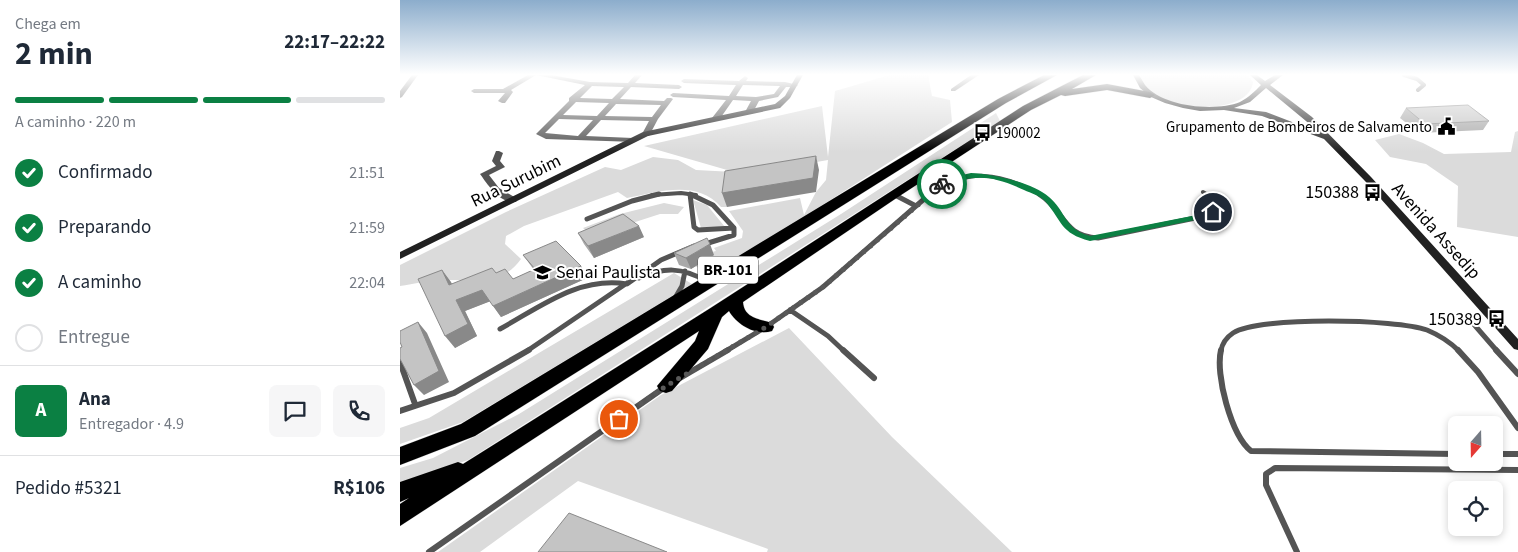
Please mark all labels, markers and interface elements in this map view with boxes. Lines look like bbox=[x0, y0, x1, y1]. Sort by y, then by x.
text: Chega em bbox=[15, 13, 81, 35]
text: 22:17–22:22 bbox=[284, 29, 385, 56]
text: 2 min bbox=[15, 31, 93, 77]
text: A caminho · 220 m bbox=[15, 111, 136, 133]
place label: Grupamento de Bombeiros de Salvamento bbox=[1166, 117, 1432, 138]
public building icon: Grupamento de Bombeiros de Salvamento bbox=[1436, 117, 1456, 137]
bus stop icon: 190002 bbox=[972, 123, 992, 143]
place label: 190002 bbox=[996, 123, 1041, 144]
street label: Rua Surubim bbox=[467, 148, 565, 214]
icon: check bbox=[15, 159, 43, 187]
text: Confirmado bbox=[58, 159, 153, 186]
courier bbox=[917, 159, 967, 209]
text: 21:51 bbox=[349, 162, 385, 184]
icon: bike bbox=[928, 170, 956, 198]
street label: Avenida Assedip bbox=[1386, 177, 1486, 285]
place label: 150388 bbox=[1305, 180, 1359, 205]
bus stop icon: 150388 bbox=[1363, 182, 1383, 202]
pin bbox=[1192, 191, 1234, 233]
icon: home bbox=[1199, 198, 1227, 226]
icon: check bbox=[15, 214, 43, 242]
text: Preparando bbox=[58, 214, 151, 241]
text: 21:59 bbox=[349, 217, 385, 239]
road number: BR-101 bbox=[698, 256, 758, 284]
place label: Senai Paulista bbox=[556, 260, 661, 285]
school or university icon: Senai Paulista bbox=[532, 262, 552, 282]
icon: check bbox=[15, 269, 43, 297]
text: A caminho bbox=[58, 269, 142, 296]
text: 22:04 bbox=[349, 272, 385, 294]
place label: 150389 bbox=[1428, 307, 1482, 332]
bus stop icon: 150389 bbox=[1486, 309, 1506, 329]
text: Entregue bbox=[58, 324, 130, 351]
button: chat bbox=[269, 385, 321, 437]
button: phone bbox=[333, 385, 385, 437]
text: Ana bbox=[79, 386, 111, 413]
text: A bbox=[36, 397, 46, 424]
pin bbox=[598, 398, 640, 440]
icon: bag bbox=[605, 405, 633, 433]
text: Entregador · 4.9 bbox=[79, 413, 184, 435]
north arrow bbox=[1448, 416, 1502, 471]
map controls bbox=[1448, 416, 1503, 536]
text: Pedido #5321 bbox=[15, 475, 122, 502]
text: R$106 bbox=[333, 475, 385, 502]
button: locate bbox=[1448, 481, 1503, 536]

